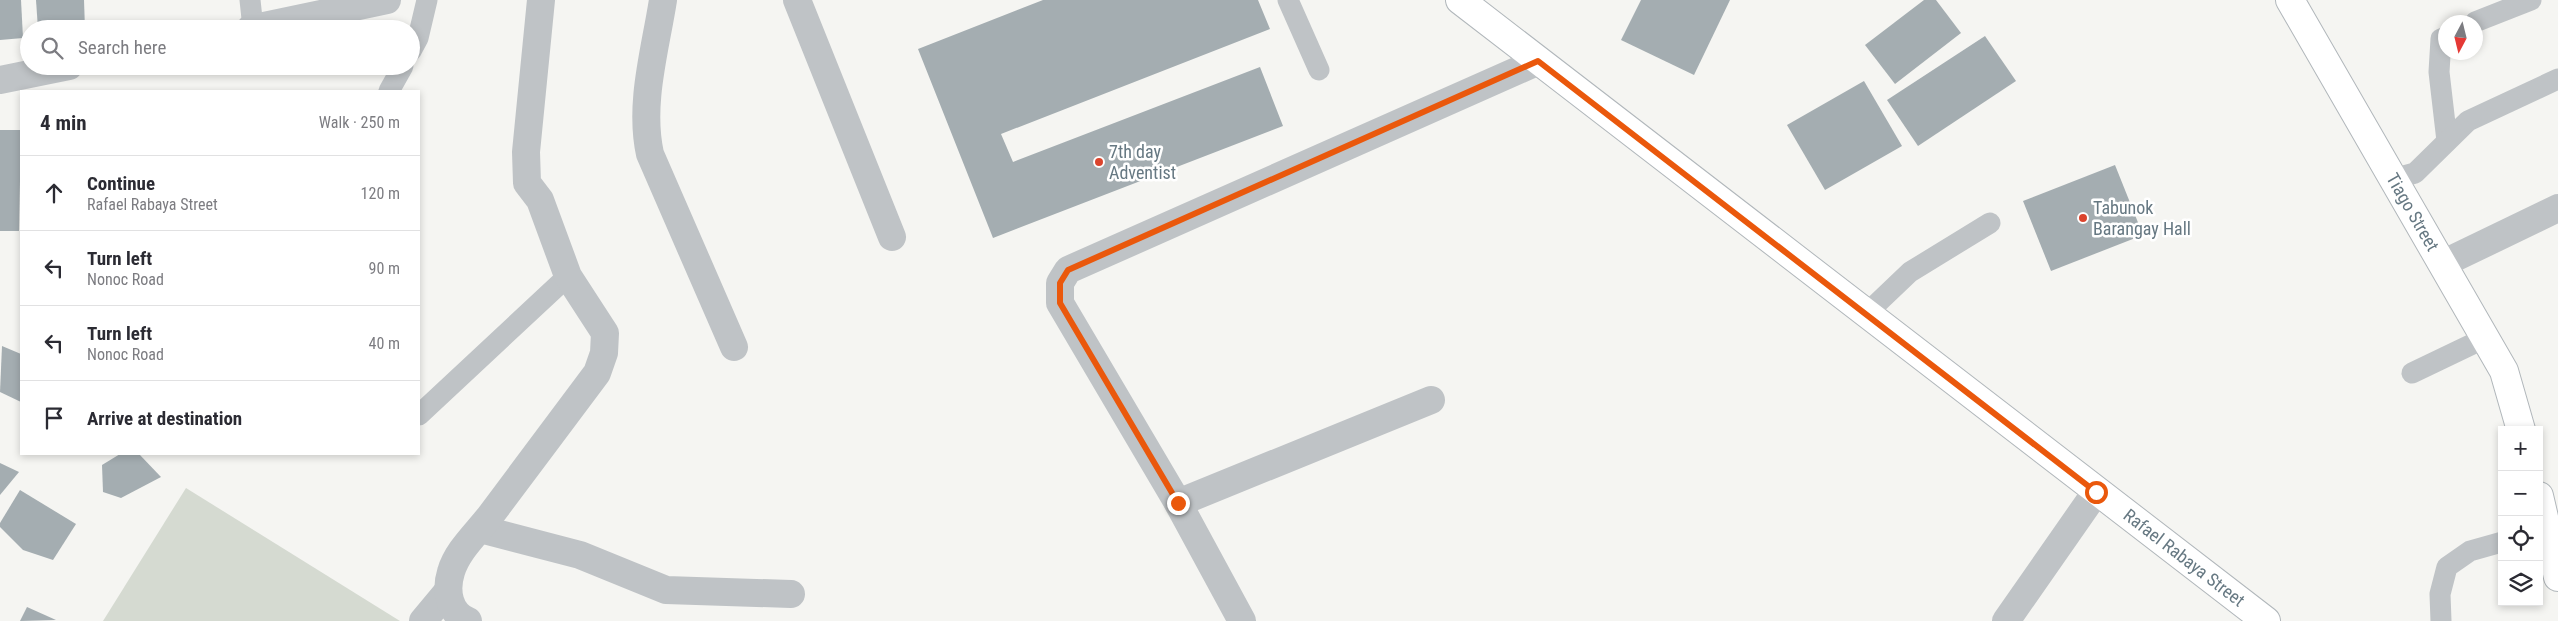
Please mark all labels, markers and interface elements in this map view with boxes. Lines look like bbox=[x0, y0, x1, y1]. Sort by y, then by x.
north arrow bbox=[2438, 15, 2483, 60]
search box bbox=[20, 20, 420, 75]
icon: search bbox=[38, 34, 66, 62]
text: Search here bbox=[78, 36, 166, 59]
text: 4 min bbox=[40, 111, 87, 135]
text: Walk · 250 m bbox=[319, 113, 400, 132]
place label: 7th day Adventist bbox=[1109, 141, 1176, 183]
marker: 7th day Adventist bbox=[1093, 156, 1105, 168]
street label: Tiago Street bbox=[2382, 169, 2444, 255]
text: Continue bbox=[87, 172, 155, 195]
icon: ahead bbox=[40, 179, 68, 207]
text: 120 m bbox=[361, 184, 400, 203]
text: Rafael Rabaya Street bbox=[87, 195, 218, 214]
place label: Tabunok Barangay Hall bbox=[2093, 197, 2191, 239]
marker: Tabunok Barangay Hall bbox=[2077, 212, 2089, 224]
text: Turn left bbox=[87, 247, 152, 270]
icon: left bbox=[40, 254, 68, 282]
text: 90 m bbox=[368, 259, 400, 278]
text: Nonoc Road bbox=[87, 270, 164, 289]
text: Turn left bbox=[87, 322, 152, 345]
icon: left bbox=[40, 329, 68, 357]
text: 40 m bbox=[368, 334, 400, 353]
text: Nonoc Road bbox=[87, 345, 164, 364]
icon: arrive bbox=[40, 404, 68, 432]
text: Arrive at destination bbox=[87, 407, 242, 430]
map controls bbox=[2498, 426, 2543, 606]
button: + bbox=[2498, 426, 2543, 471]
button: − bbox=[2498, 471, 2543, 516]
route start bbox=[2085, 481, 2108, 504]
route end bbox=[1167, 492, 1190, 515]
street label: Rafael Rabaya Street bbox=[2120, 504, 2249, 611]
button: locate bbox=[2498, 516, 2543, 561]
button: layers bbox=[2498, 561, 2543, 606]

